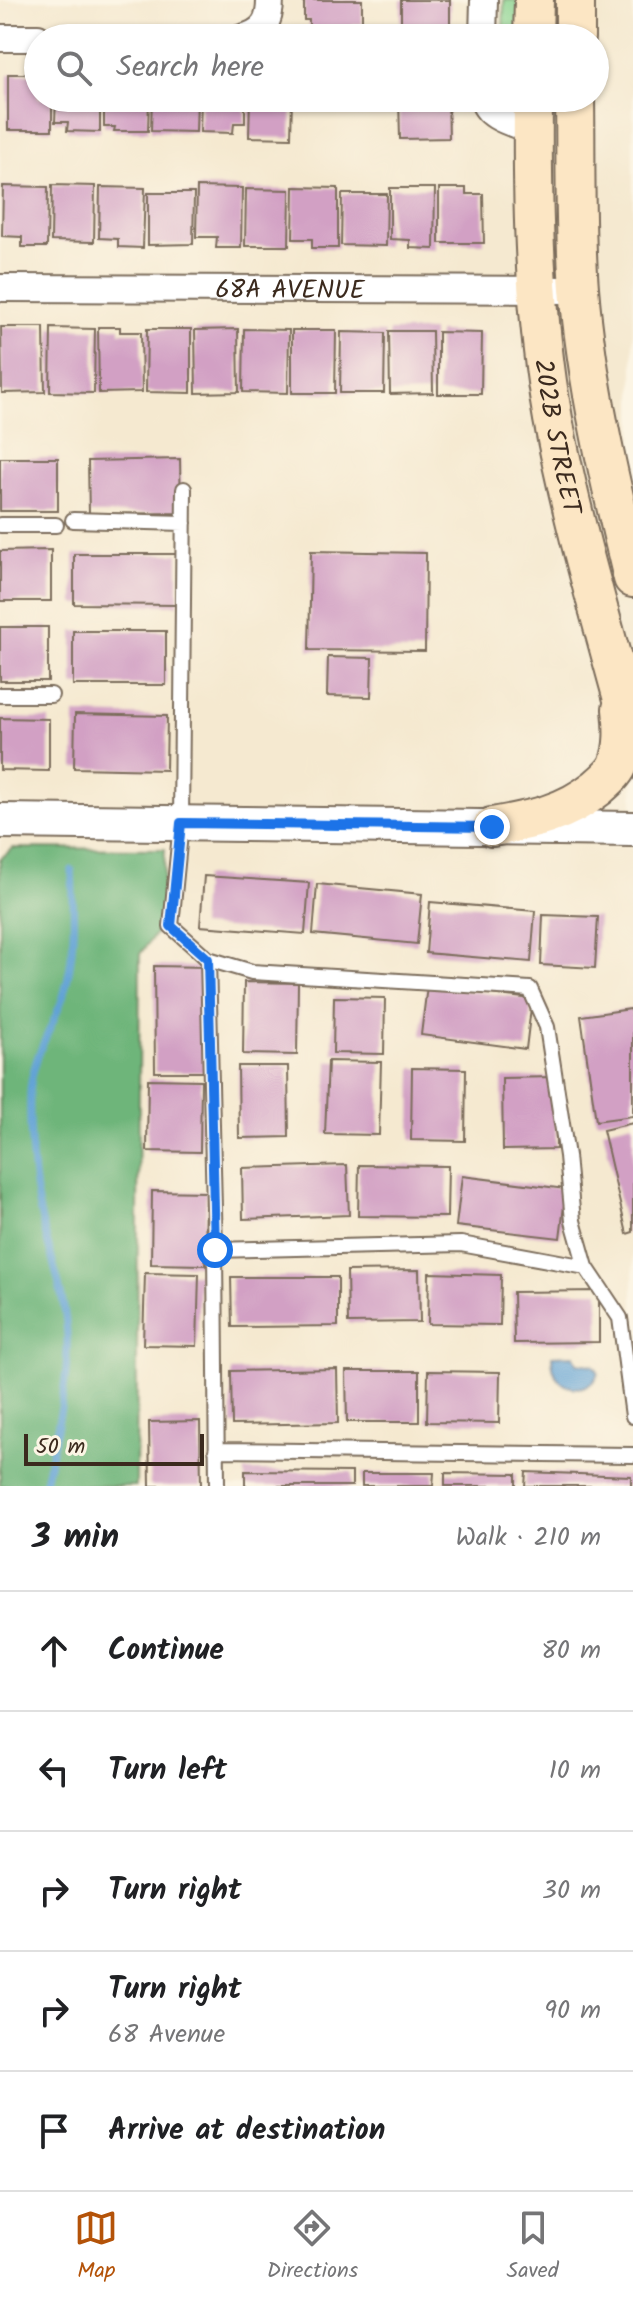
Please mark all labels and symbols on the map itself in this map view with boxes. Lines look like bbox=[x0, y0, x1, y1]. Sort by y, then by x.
street label: 68A AVENUE bbox=[215, 270, 366, 312]
street label: 202B STREET bbox=[521, 356, 592, 521]
route end bbox=[474, 809, 510, 845]
route start bbox=[197, 1232, 233, 1268]
scale bar bbox=[24, 1430, 204, 1466]

